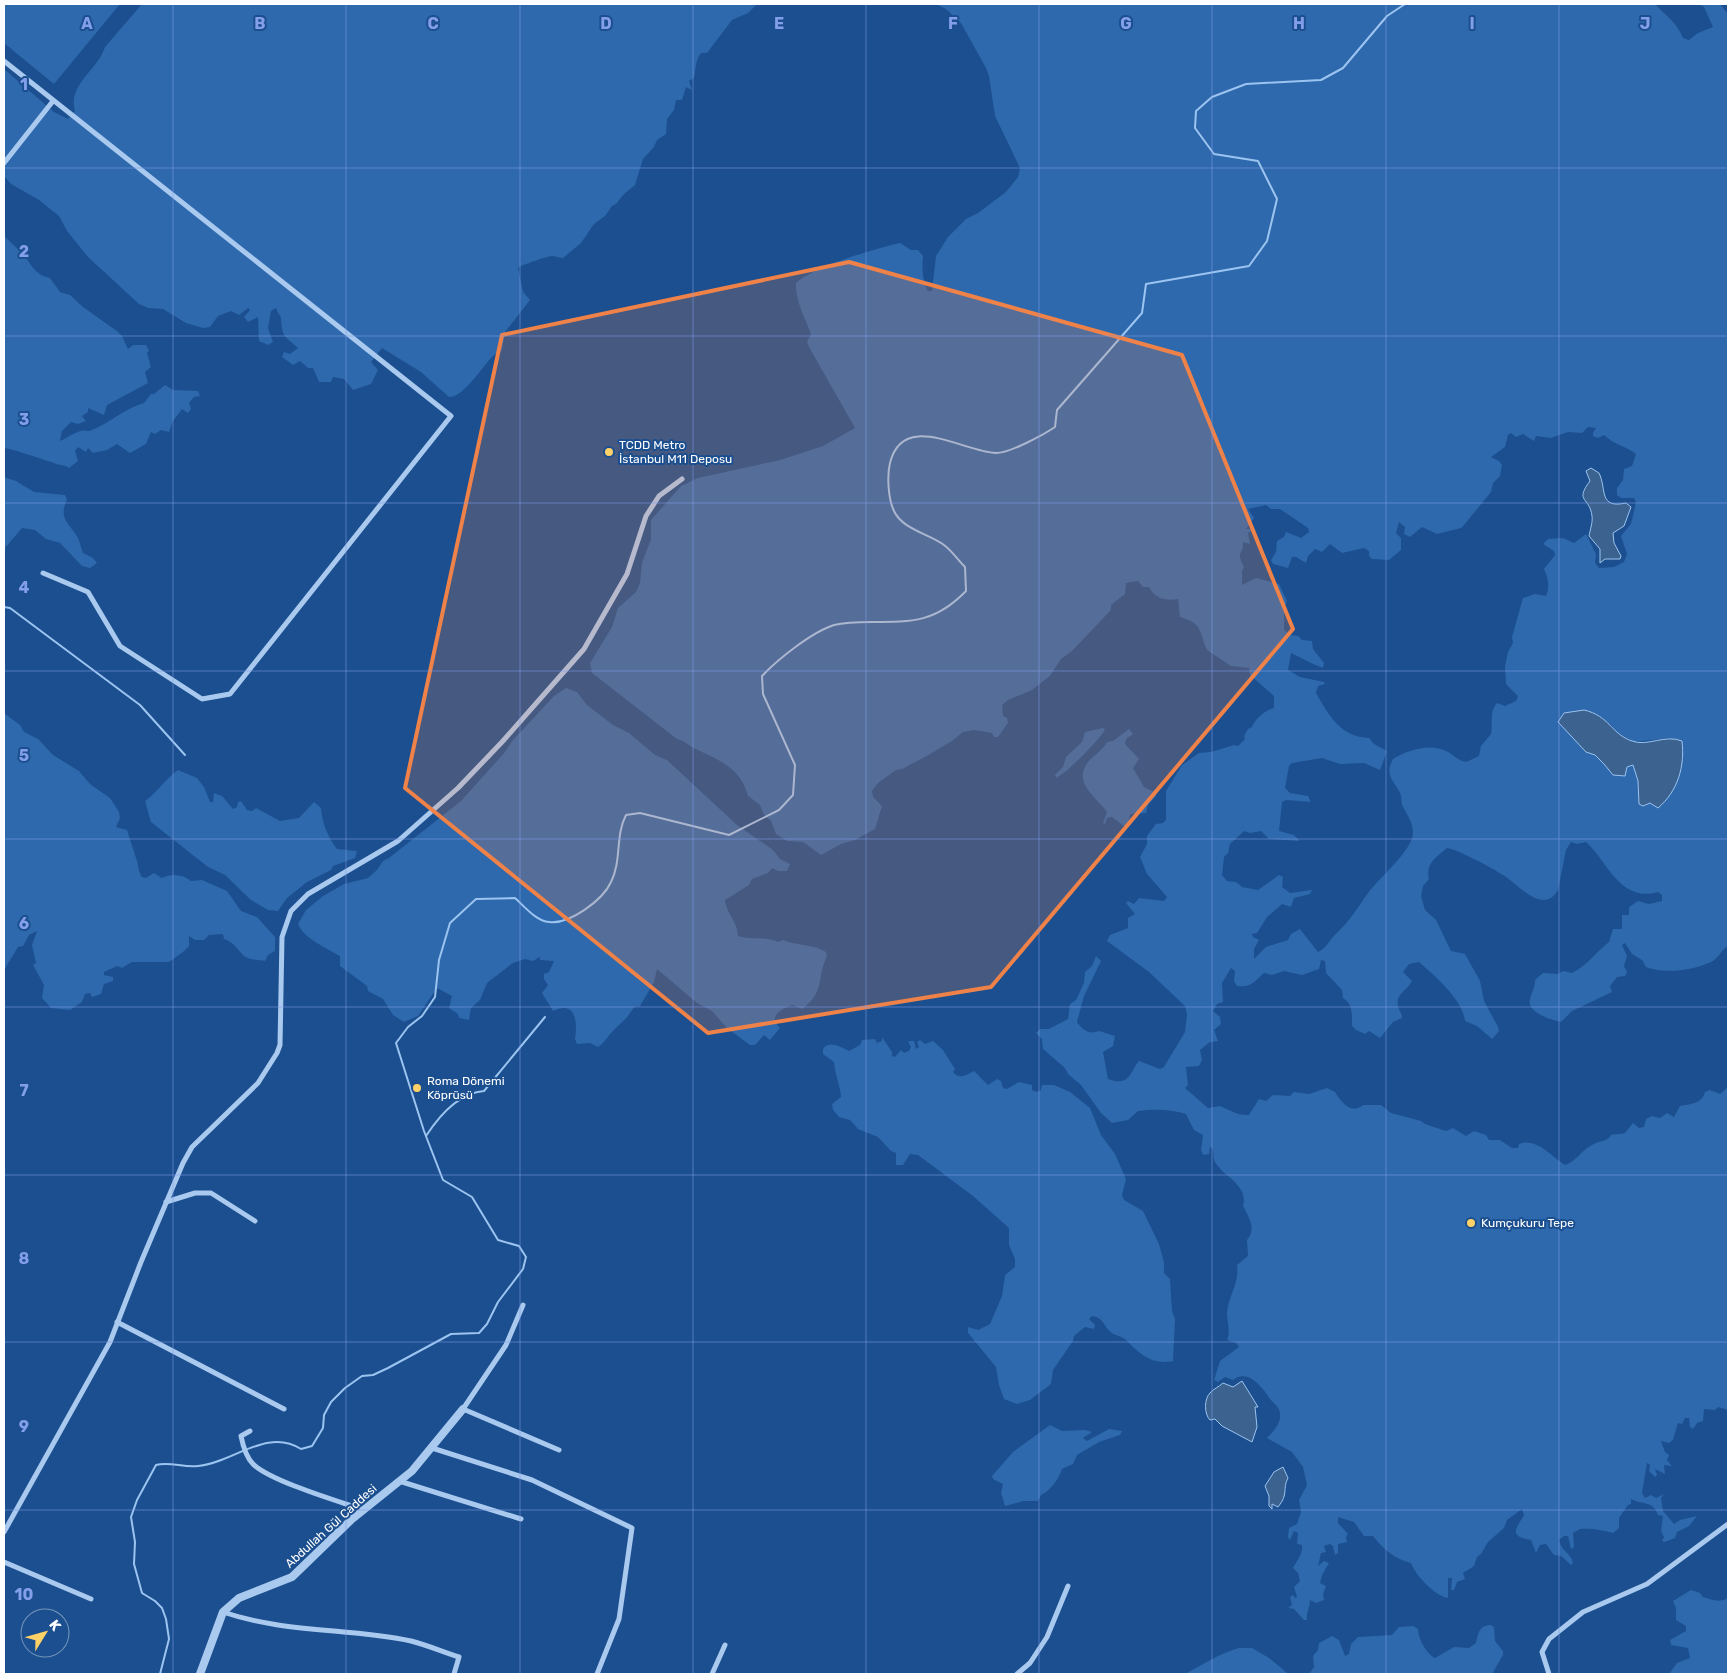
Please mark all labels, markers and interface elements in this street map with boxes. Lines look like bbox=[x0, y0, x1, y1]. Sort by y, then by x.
text: A bbox=[81, 14, 93, 33]
text: B bbox=[254, 14, 266, 33]
text: C bbox=[427, 14, 439, 33]
text: D bbox=[600, 14, 612, 33]
text: E bbox=[774, 14, 784, 33]
text: F bbox=[948, 14, 958, 33]
text: G bbox=[1120, 14, 1132, 33]
text: H bbox=[1293, 14, 1305, 33]
text: I bbox=[1469, 14, 1475, 33]
text: J bbox=[1640, 14, 1650, 33]
text: 1 bbox=[20, 75, 28, 94]
text: 2 bbox=[19, 242, 29, 261]
text: 3 bbox=[19, 410, 29, 429]
place label: TCDD Metro İstanbul M11 Deposu bbox=[619, 438, 732, 466]
marker: TCDD Metro İstanbul M11 Deposu bbox=[603, 446, 615, 458]
text: 4 bbox=[19, 578, 30, 597]
text: 5 bbox=[19, 746, 29, 765]
text: 6 bbox=[19, 914, 29, 933]
place label: Roma Dönemi Köprüsü bbox=[427, 1074, 505, 1102]
text: 7 bbox=[19, 1081, 29, 1100]
marker: Roma Dönemi Köprüsü bbox=[411, 1082, 423, 1094]
place label: Kumçukuru Tepe bbox=[1481, 1216, 1574, 1230]
marker: Kumçukuru Tepe bbox=[1465, 1217, 1477, 1229]
text: 8 bbox=[19, 1249, 30, 1268]
text: 9 bbox=[19, 1417, 29, 1436]
street label: Abdullah Gül Caddesi bbox=[282, 1481, 380, 1571]
text: 10 bbox=[15, 1585, 34, 1604]
north arrow bbox=[20, 1608, 70, 1658]
text: K bbox=[45, 1617, 65, 1635]

